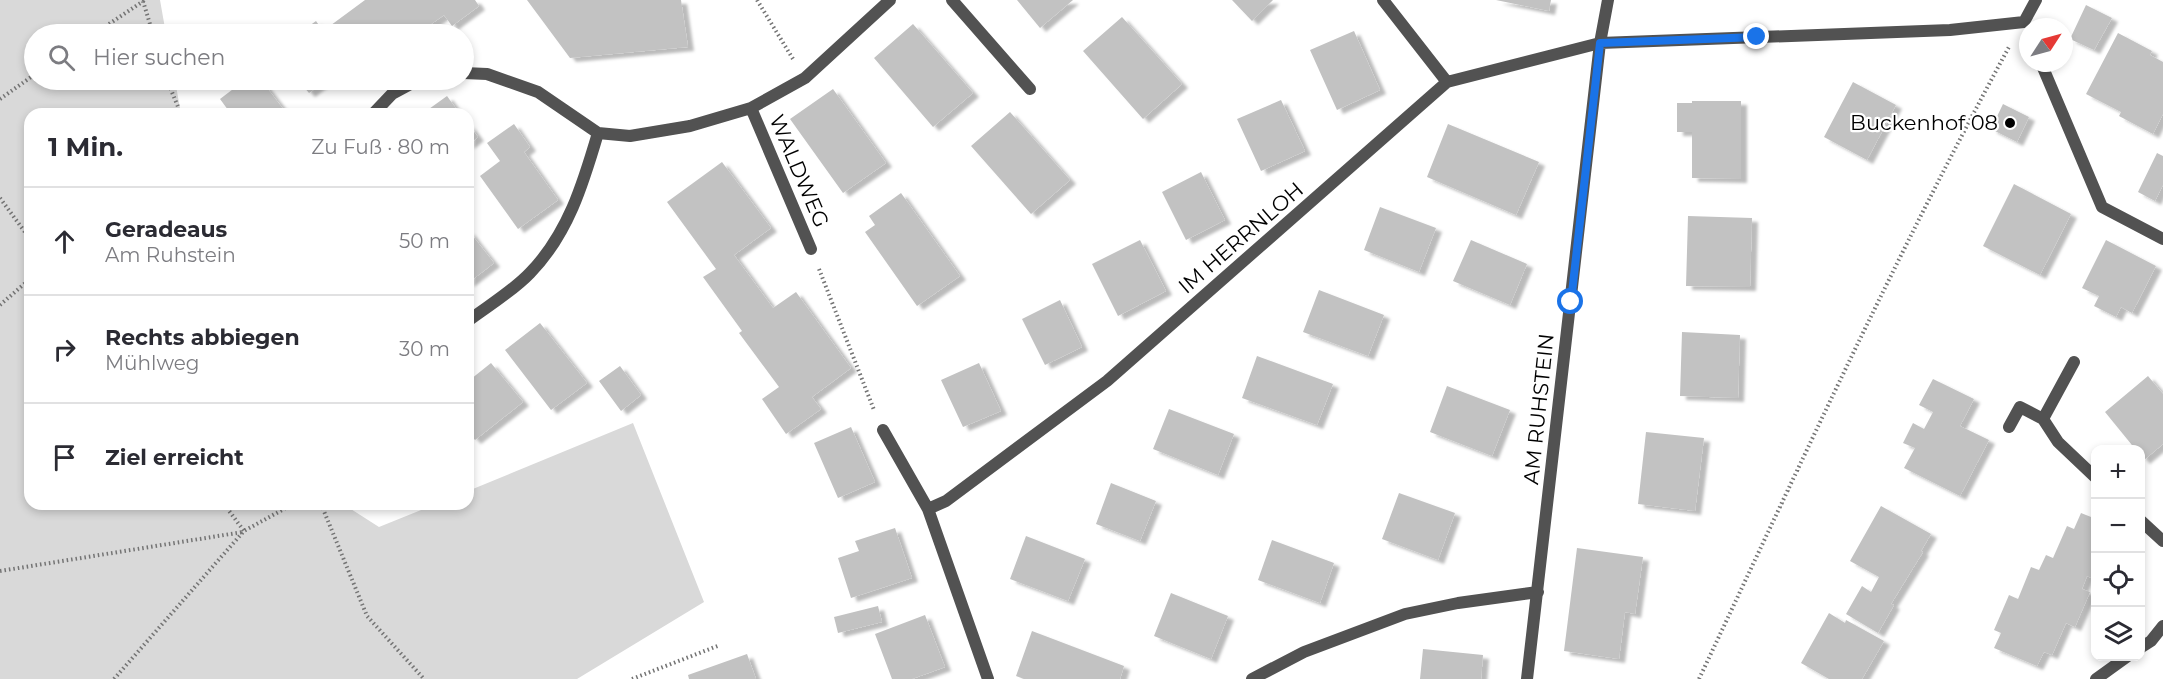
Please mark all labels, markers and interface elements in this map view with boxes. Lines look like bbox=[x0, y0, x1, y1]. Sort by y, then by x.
north arrow bbox=[2019, 18, 2073, 72]
route end bbox=[1743, 23, 1769, 49]
search box bbox=[24, 24, 474, 90]
icon: search bbox=[45, 41, 78, 74]
text: Hier suchen bbox=[93, 44, 225, 71]
place label: Buckenhof 08 bbox=[1850, 110, 1998, 135]
street label: WALDWEG bbox=[764, 111, 834, 231]
marker: Buckenhof 08 bbox=[2003, 116, 2017, 130]
text: 1 Min. bbox=[48, 131, 123, 163]
text: Zu Fuß · 80 m bbox=[311, 135, 450, 159]
street label: IM HERRNLOH bbox=[1173, 177, 1308, 299]
text: Geradeaus bbox=[105, 216, 227, 243]
icon: ahead bbox=[48, 225, 81, 258]
text: 50 m bbox=[399, 229, 450, 253]
text: Am Ruhstein bbox=[105, 243, 236, 267]
route start bbox=[1557, 288, 1583, 314]
text: Rechts abbiegen bbox=[105, 324, 300, 351]
street label: AM RUHSTEIN bbox=[1518, 332, 1559, 486]
icon: right bbox=[48, 333, 81, 366]
text: 30 m bbox=[399, 337, 450, 361]
text: Mühlweg bbox=[105, 351, 200, 375]
icon: arrive bbox=[48, 441, 81, 474]
text: Ziel erreicht bbox=[105, 444, 244, 471]
map controls bbox=[2091, 445, 2145, 661]
button: + bbox=[2091, 445, 2145, 499]
button: − bbox=[2091, 499, 2145, 553]
button: locate bbox=[2091, 553, 2145, 607]
button: layers bbox=[2091, 607, 2145, 661]

